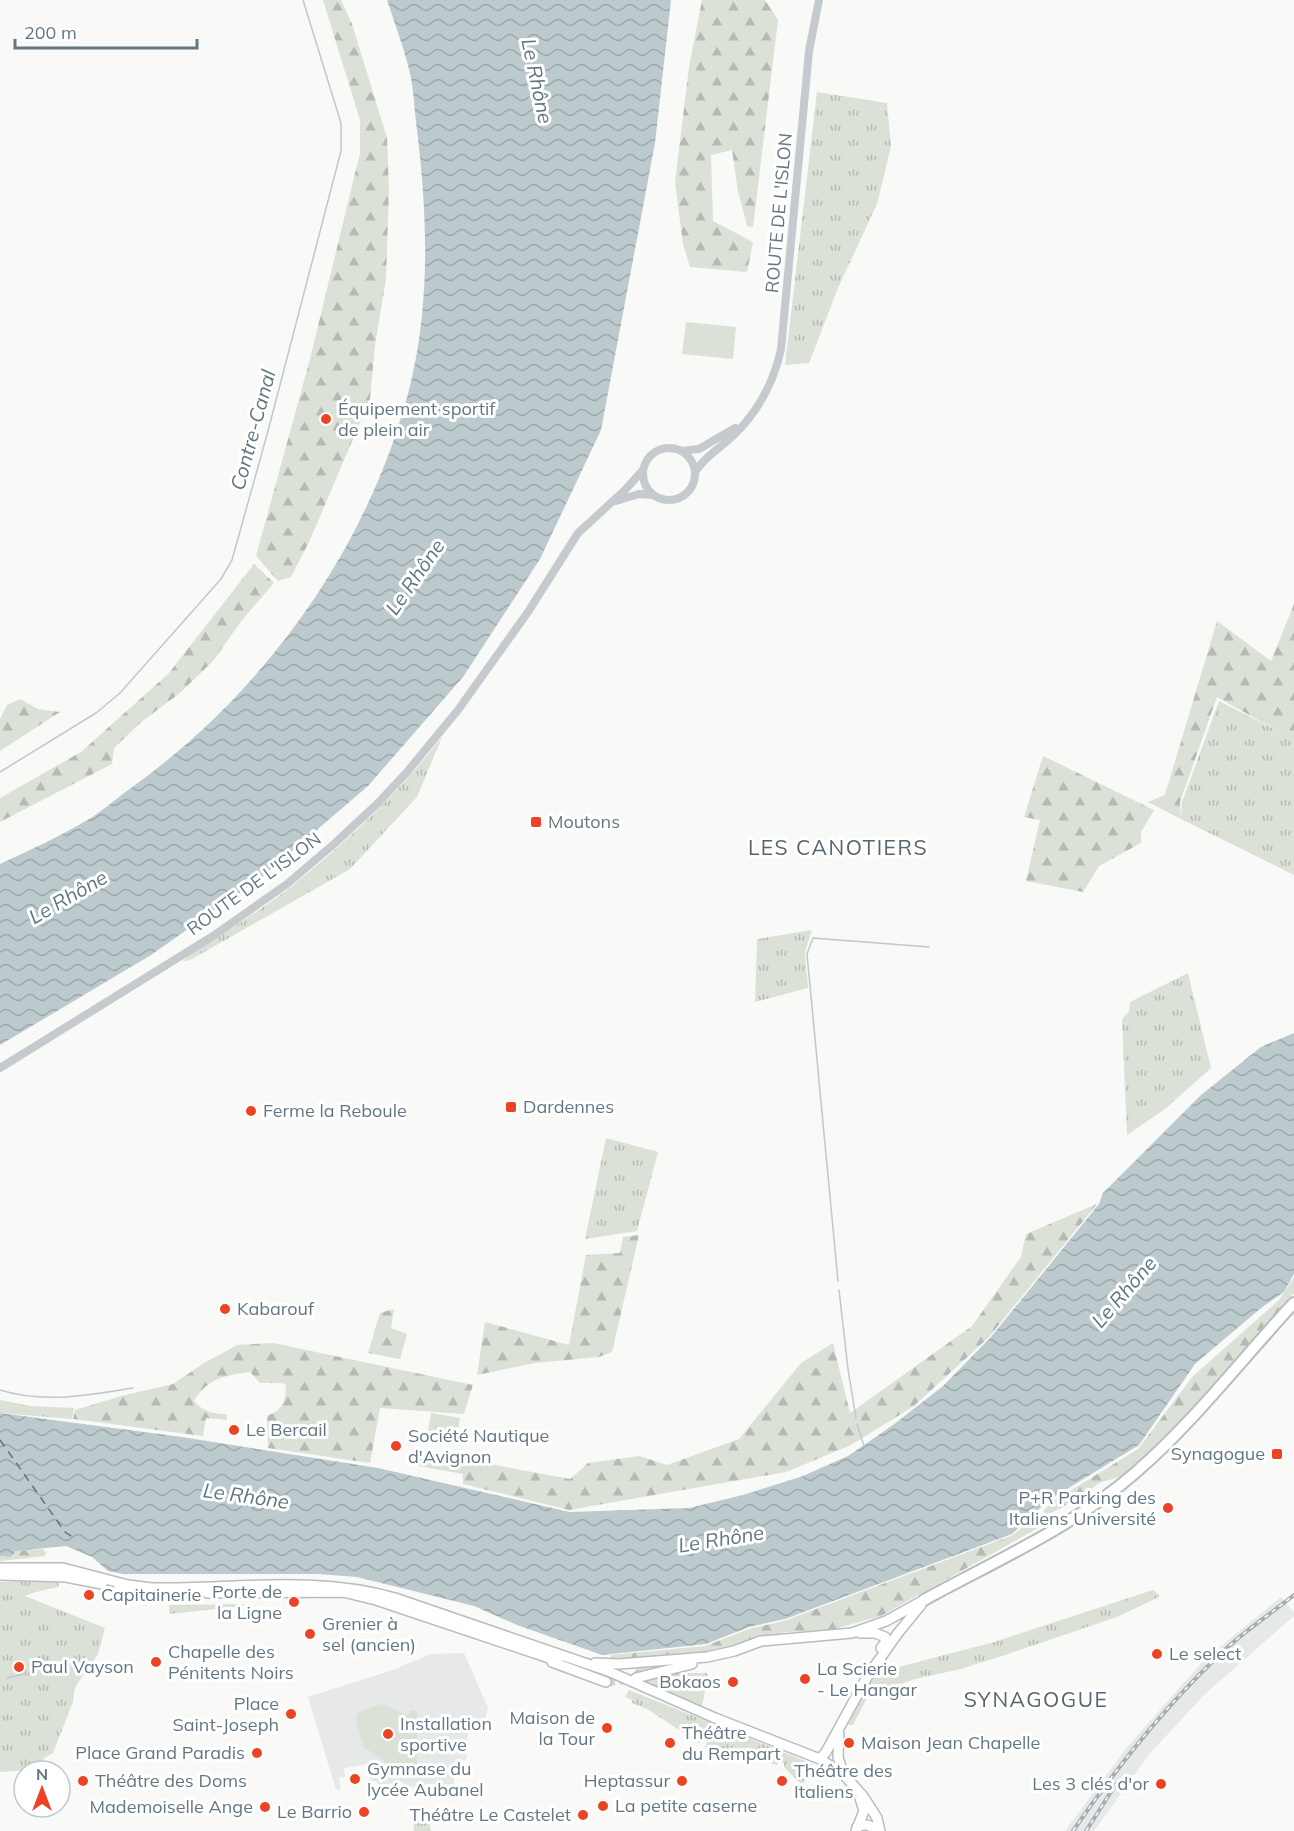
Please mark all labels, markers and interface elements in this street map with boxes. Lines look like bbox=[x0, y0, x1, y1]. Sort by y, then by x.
scale bar bbox=[15, 12, 196, 50]
text: 200 m bbox=[24, 21, 77, 44]
water label: Le Rhône bbox=[516, 36, 559, 126]
street label: ROUTE DE L'ISLON bbox=[760, 132, 797, 294]
water label: Contre-Canal bbox=[224, 367, 281, 493]
place label: Équipement sportif de plein air bbox=[338, 397, 496, 441]
marker: Équipement sportif de plein air bbox=[319, 412, 333, 426]
water label: Le Rhône bbox=[380, 534, 450, 619]
place label: Moutons bbox=[548, 810, 620, 833]
marker: Moutons bbox=[529, 815, 543, 829]
street label: ROUTE DE L'ISLON bbox=[182, 827, 325, 940]
district label: LES CANOTIERS bbox=[748, 834, 928, 860]
water label: Le Rhône bbox=[24, 864, 112, 929]
place label: Dardennes bbox=[523, 1095, 614, 1118]
place label: Ferme la Reboule bbox=[263, 1099, 407, 1122]
marker: Dardennes bbox=[504, 1100, 518, 1114]
marker: Ferme la Reboule bbox=[244, 1104, 258, 1118]
water label: Le Rhône bbox=[1086, 1251, 1162, 1333]
place label: Kabarouf bbox=[237, 1297, 315, 1320]
marker: Kabarouf bbox=[218, 1302, 232, 1316]
place label: Le Bercail bbox=[246, 1418, 327, 1441]
marker: Le Bercail bbox=[227, 1423, 241, 1437]
place label: Société Nautique d'Avignon bbox=[408, 1424, 549, 1468]
marker: Société Nautique d'Avignon bbox=[389, 1439, 403, 1453]
place label: Synagogue bbox=[1171, 1442, 1265, 1465]
marker: Synagogue bbox=[1270, 1447, 1284, 1461]
water label: Le Rhône bbox=[202, 1477, 291, 1514]
place label: P+R Parking des Italiens Université bbox=[1009, 1486, 1156, 1530]
marker: P+R Parking des Italiens Université bbox=[1161, 1501, 1175, 1515]
water label: Le Rhône bbox=[676, 1519, 766, 1558]
place label: Porte de la Ligne bbox=[212, 1580, 282, 1624]
place label: Capitainerie bbox=[101, 1583, 201, 1606]
marker: Capitainerie bbox=[82, 1588, 96, 1602]
marker: Porte de la Ligne bbox=[287, 1595, 301, 1609]
place label: Grenier à sel (ancien) bbox=[322, 1612, 416, 1656]
marker: Grenier à sel (ancien) bbox=[303, 1627, 317, 1641]
place label: Chapelle des Pénitents Noirs bbox=[168, 1640, 294, 1684]
place label: Le select bbox=[1169, 1642, 1241, 1665]
marker: Le select bbox=[1150, 1647, 1164, 1661]
place label: Paul Vayson bbox=[31, 1655, 134, 1678]
marker: Chapelle des Pénitents Noirs bbox=[149, 1655, 163, 1669]
place label: La Scierie - Le Hangar bbox=[817, 1657, 917, 1701]
marker: Paul Vayson bbox=[12, 1660, 26, 1674]
place label: Bokaos bbox=[659, 1670, 721, 1693]
marker: La Scierie - Le Hangar bbox=[798, 1672, 812, 1686]
marker: Bokaos bbox=[726, 1675, 740, 1689]
district label: SYNAGOGUE bbox=[964, 1686, 1108, 1712]
place label: Place Saint-Joseph bbox=[173, 1692, 279, 1736]
place label: Maison de la Tour bbox=[509, 1706, 595, 1750]
marker: Place Saint-Joseph bbox=[284, 1707, 298, 1721]
place label: Installation sportive bbox=[400, 1712, 492, 1756]
marker: Maison de la Tour bbox=[600, 1721, 614, 1735]
place label: Théâtre du Rempart bbox=[682, 1721, 781, 1765]
marker: Installation sportive bbox=[381, 1727, 395, 1741]
place label: Maison Jean Chapelle bbox=[861, 1731, 1040, 1754]
marker: Théâtre du Rempart bbox=[663, 1736, 677, 1750]
marker: Maison Jean Chapelle bbox=[842, 1736, 856, 1750]
place label: Place Grand Paradis bbox=[75, 1741, 245, 1764]
marker: Place Grand Paradis bbox=[250, 1746, 264, 1760]
place label: Gymnase du lycée Aubanel bbox=[367, 1757, 484, 1801]
north arrow bbox=[12, 1759, 72, 1819]
place label: Théâtre des Italiens bbox=[794, 1759, 893, 1803]
text: N bbox=[36, 1764, 48, 1784]
place label: Théâtre des Doms bbox=[95, 1769, 247, 1792]
place label: Heptassur bbox=[584, 1769, 670, 1792]
marker: Gymnase du lycée Aubanel bbox=[348, 1772, 362, 1786]
place label: Les 3 clés d'or bbox=[1032, 1772, 1149, 1795]
marker: Théâtre des Doms bbox=[76, 1774, 90, 1788]
marker: Heptassur bbox=[675, 1774, 689, 1788]
marker: Théâtre des Italiens bbox=[775, 1774, 789, 1788]
marker: Les 3 clés d'or bbox=[1154, 1777, 1168, 1791]
place label: La petite caserne bbox=[615, 1794, 757, 1817]
place label: Mademoiselle Ange bbox=[90, 1795, 253, 1818]
marker: La petite caserne bbox=[596, 1799, 610, 1813]
marker: Mademoiselle Ange bbox=[258, 1800, 272, 1814]
place label: Le Barrio bbox=[277, 1800, 352, 1823]
place label: Théâtre Le Castelet bbox=[410, 1803, 571, 1826]
marker: Le Barrio bbox=[357, 1805, 371, 1819]
marker: Théâtre Le Castelet bbox=[576, 1808, 590, 1822]

